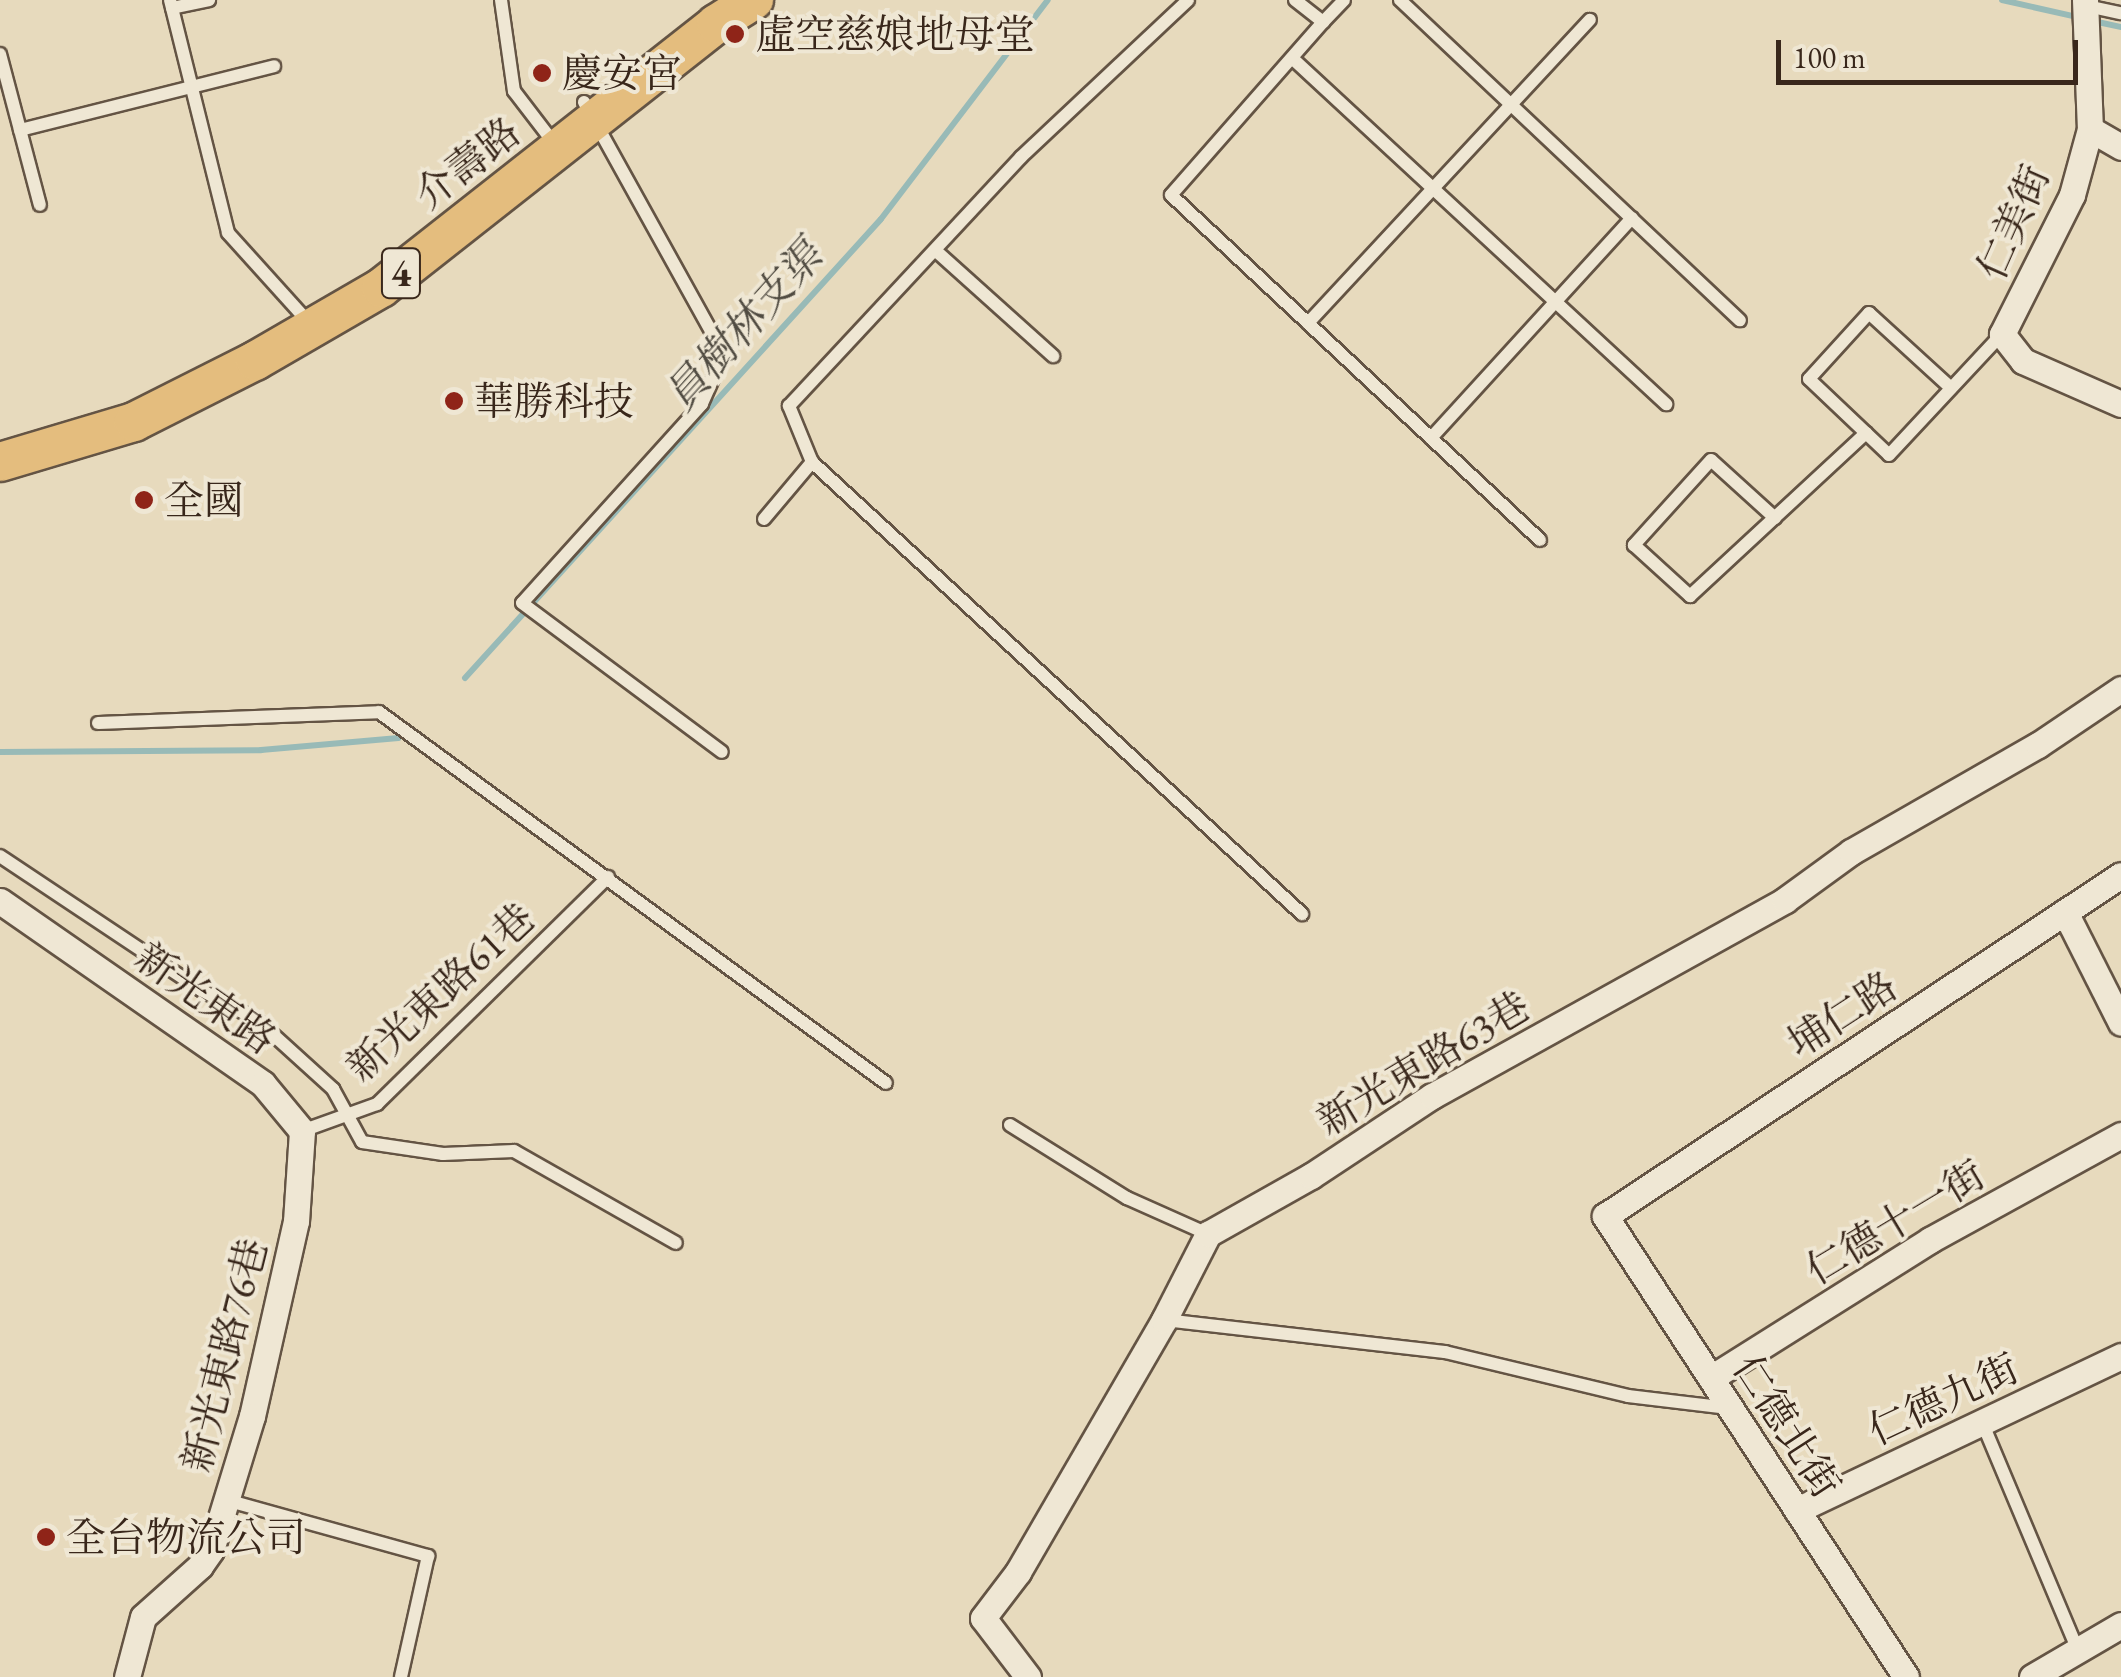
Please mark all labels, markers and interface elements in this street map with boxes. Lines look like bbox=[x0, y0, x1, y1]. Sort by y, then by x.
place label: 虛空慈娘地母堂 bbox=[755, 10, 1035, 58]
scale bar bbox=[1781, 20, 2084, 82]
marker: 虛空慈娘地母堂 bbox=[724, 23, 746, 45]
text: 100 m bbox=[1793, 38, 1866, 77]
place label: 慶安宮 bbox=[562, 49, 682, 97]
marker: 慶安宮 bbox=[531, 62, 553, 84]
street label: 介壽路 bbox=[405, 107, 529, 219]
street label: 仁美街 bbox=[1967, 157, 2059, 287]
water label: 員樹林支渠 bbox=[655, 231, 833, 421]
road number: 4 bbox=[378, 240, 424, 306]
place label: 華勝科技 bbox=[474, 377, 634, 425]
marker: 華勝科技 bbox=[443, 390, 465, 412]
place label: 全國 bbox=[164, 476, 244, 524]
marker: 全國 bbox=[133, 489, 155, 511]
street label: 新光東路61巷 bbox=[336, 893, 544, 1091]
street label: 新光東路 bbox=[127, 932, 285, 1064]
street label: 埔仁路 bbox=[1779, 961, 1905, 1067]
street label: 新光東路63巷 bbox=[1308, 981, 1538, 1145]
street label: 仁德十一街 bbox=[1797, 1150, 1993, 1294]
street label: 新光東路76巷 bbox=[172, 1234, 276, 1476]
street label: 仁德九街 bbox=[1860, 1343, 2026, 1455]
street label: 仁德北街 bbox=[1723, 1346, 1851, 1506]
place label: 全台物流公司 bbox=[66, 1513, 306, 1561]
marker: 全台物流公司 bbox=[35, 1526, 57, 1548]

